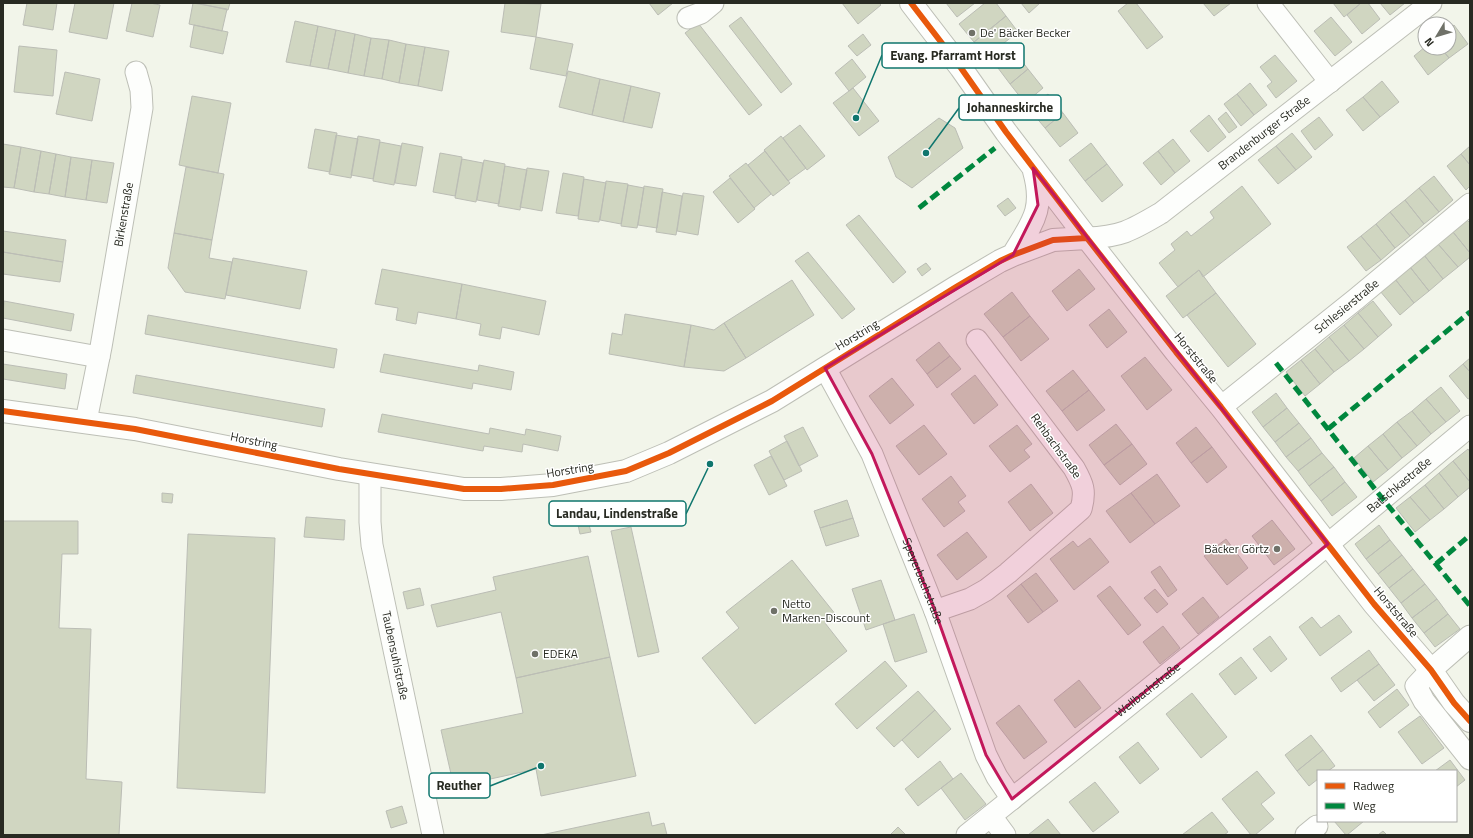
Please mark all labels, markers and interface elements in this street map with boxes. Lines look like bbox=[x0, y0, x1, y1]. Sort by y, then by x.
north arrow bbox=[1417, 16, 1457, 56]
place label: De' Bäcker Becker bbox=[980, 23, 1070, 42]
marker: De' Bäcker Becker bbox=[967, 28, 977, 38]
text: N bbox=[1420, 34, 1438, 50]
callout: Evang. Pfarramt Horst bbox=[882, 43, 1024, 68]
text: Evang. Pfarramt Horst bbox=[890, 45, 1016, 65]
street label: Brandenburger Straße bbox=[1214, 90, 1314, 174]
callout: Johanneskirche bbox=[959, 95, 1061, 120]
text: Johanneskirche bbox=[967, 97, 1053, 117]
street label: Birkenstraße bbox=[108, 181, 138, 248]
street label: Schlesierstraße bbox=[1310, 274, 1383, 338]
street label: Horstring bbox=[831, 314, 882, 355]
street label: Horststraße bbox=[1170, 328, 1223, 387]
street label: Rehbachstraße bbox=[1026, 409, 1087, 482]
street label: Horstring bbox=[229, 427, 279, 454]
street label: Batschkastraße bbox=[1362, 452, 1435, 517]
street label: Horstring bbox=[545, 456, 595, 483]
callout: Landau, Lindenstraße bbox=[549, 501, 686, 526]
text: Landau, Lindenstraße bbox=[556, 503, 678, 523]
street label: Speyerbachstraße bbox=[898, 535, 949, 627]
place label: Bäcker Görtz bbox=[1204, 539, 1269, 558]
marker: Bäcker Görtz bbox=[1272, 544, 1282, 554]
street label: Horststraße bbox=[1369, 582, 1423, 641]
place label: Netto Marken-Discount bbox=[782, 594, 871, 627]
marker: Netto Marken-Discount bbox=[769, 606, 779, 616]
street label: Taubensuhlstraße bbox=[377, 609, 414, 702]
place label: EDEKA bbox=[543, 644, 578, 663]
marker: EDEKA bbox=[530, 649, 540, 659]
street label: Wellbachstraße bbox=[1111, 657, 1184, 721]
legend bbox=[1317, 770, 1457, 822]
callout: Reuther bbox=[429, 773, 490, 798]
text: Reuther bbox=[436, 775, 482, 795]
text: Radweg bbox=[1353, 776, 1394, 795]
text: Weg bbox=[1353, 796, 1376, 815]

